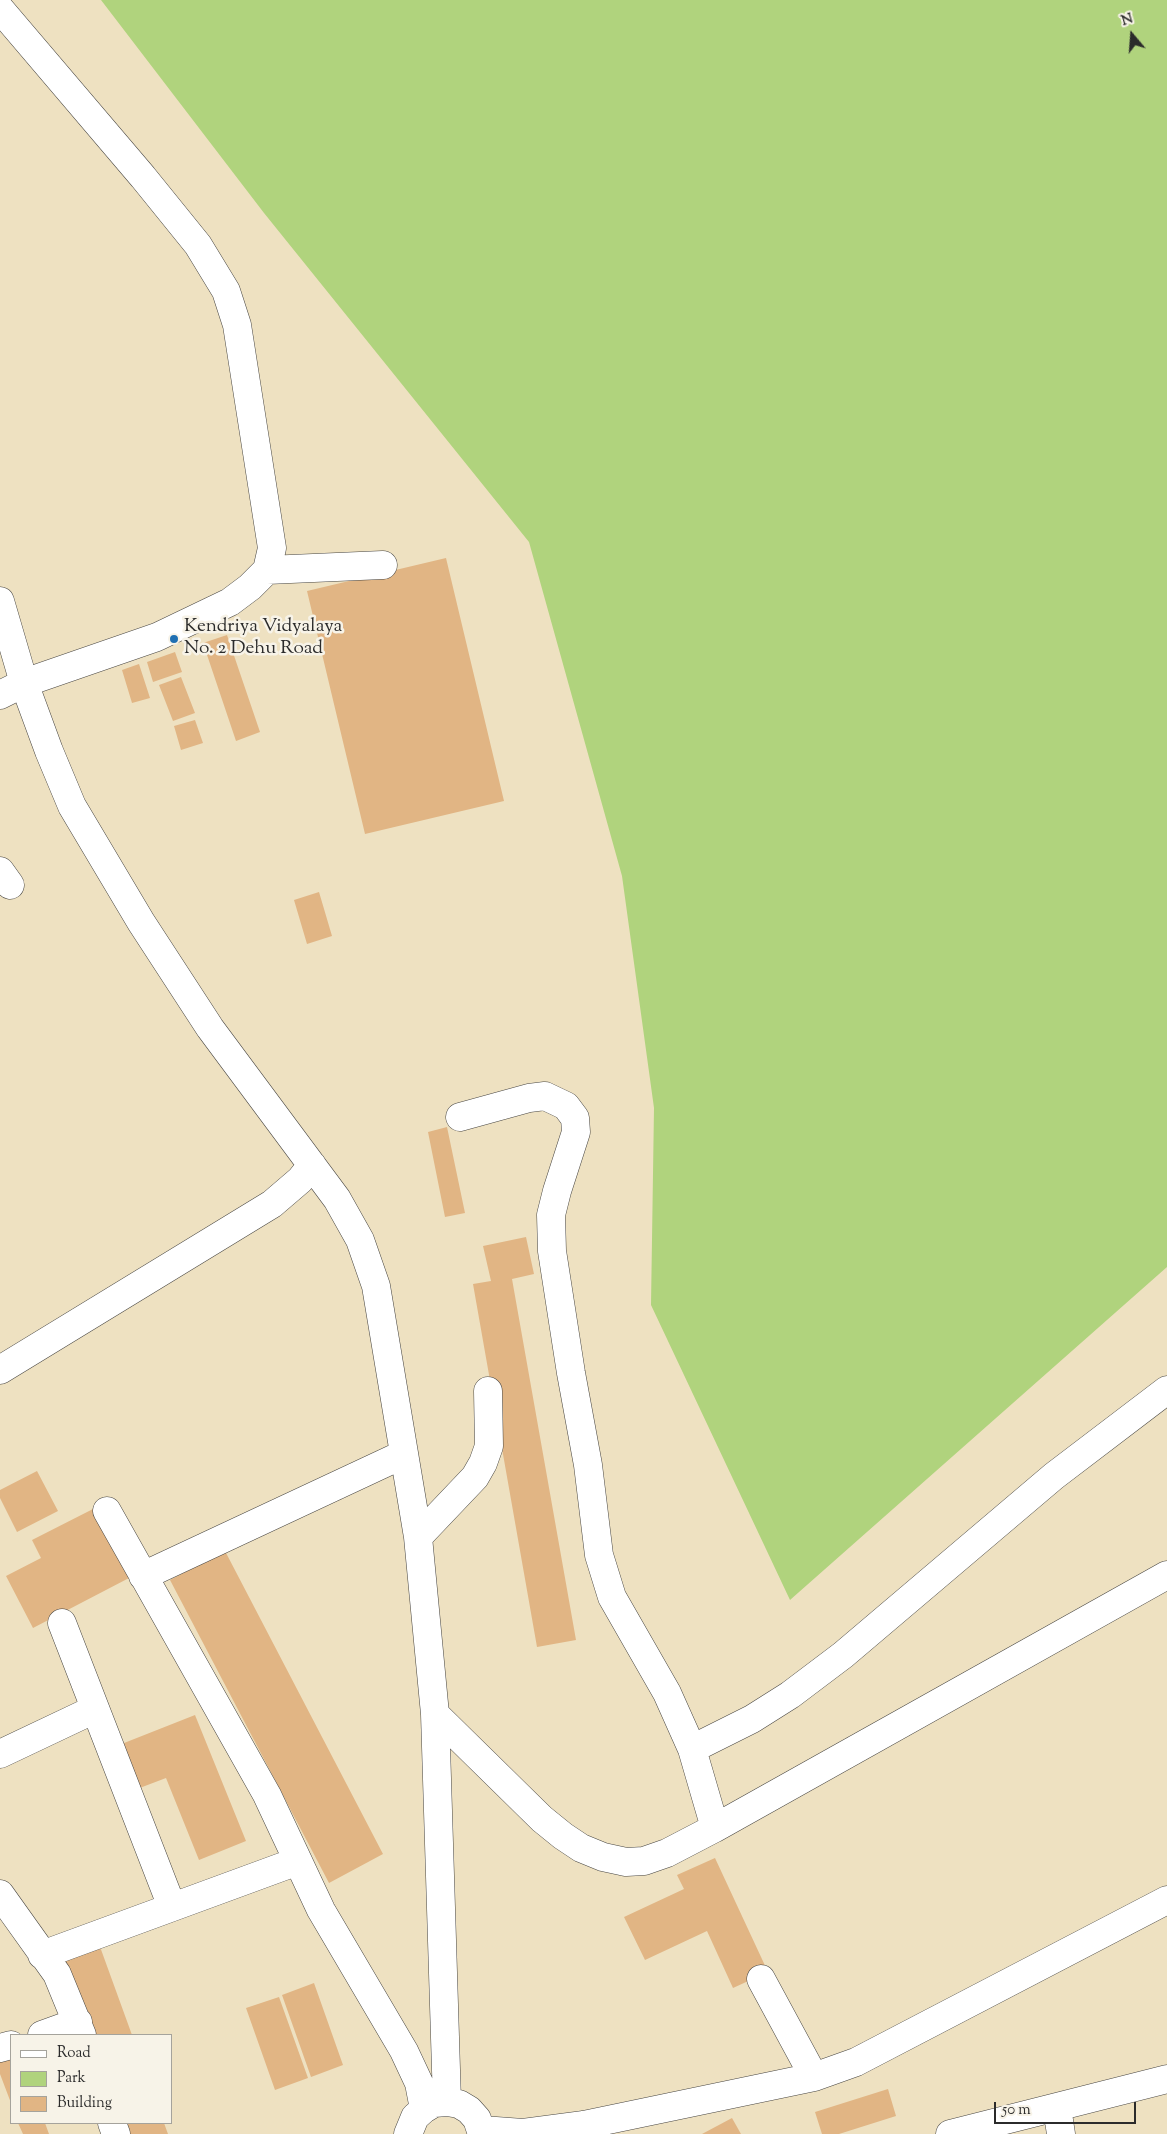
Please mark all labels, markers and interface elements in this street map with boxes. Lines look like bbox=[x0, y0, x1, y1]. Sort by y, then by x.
text: N bbox=[1119, 9, 1136, 32]
north arrow bbox=[1107, 10, 1157, 60]
place label: Kendriya Vidyalaya No. 2 Dehu Road bbox=[184, 617, 342, 661]
marker: Kendriya Vidyalaya No. 2 Dehu Road bbox=[168, 633, 180, 645]
legend bbox=[10, 2034, 172, 2124]
text: Road bbox=[57, 2043, 91, 2064]
text: Park bbox=[57, 2068, 86, 2089]
scale bar bbox=[997, 2092, 1140, 2124]
text: Building bbox=[57, 2093, 112, 2114]
text: 50 m bbox=[1002, 2100, 1031, 2121]

